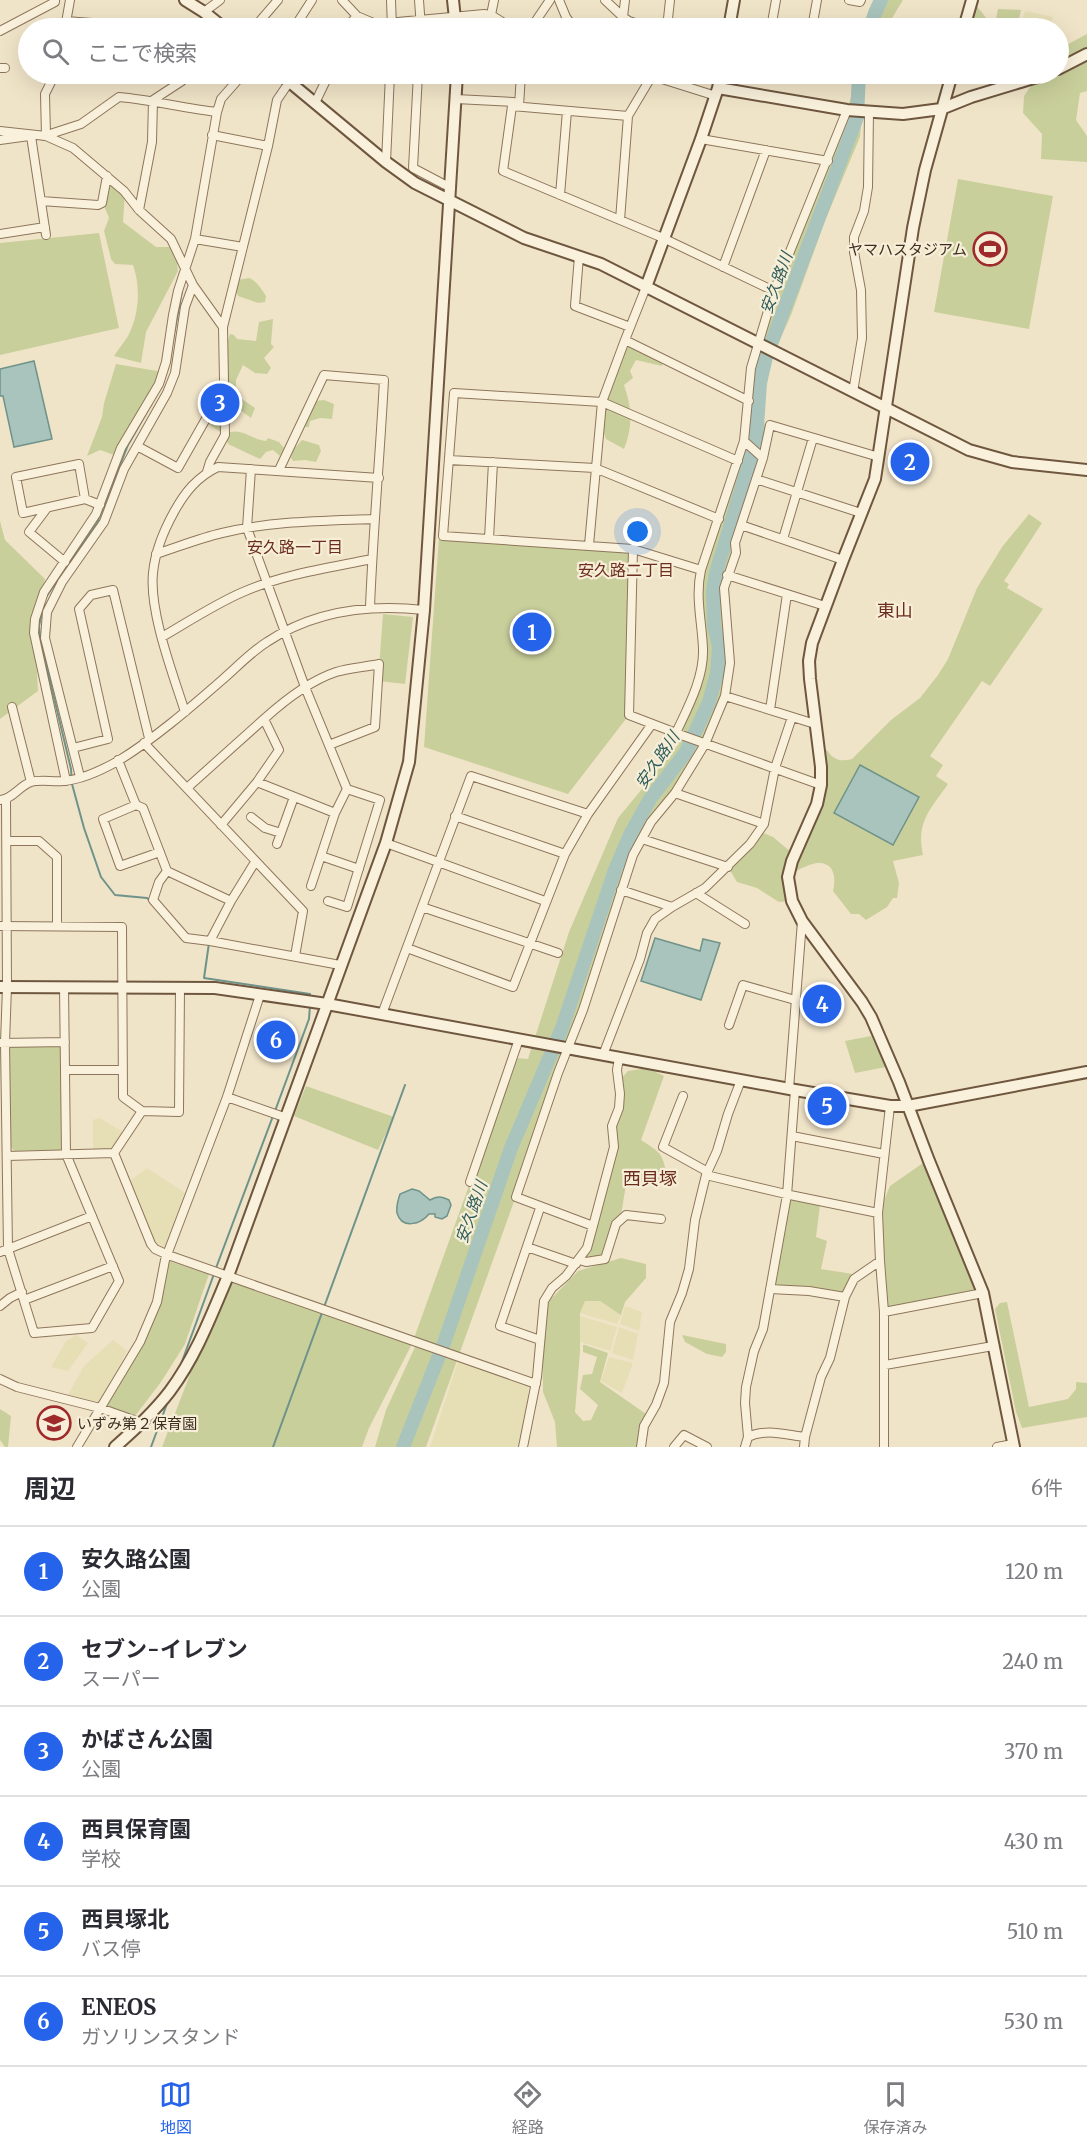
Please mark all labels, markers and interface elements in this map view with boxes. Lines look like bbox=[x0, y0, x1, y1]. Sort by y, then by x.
search box bbox=[18, 18, 1069, 84]
icon: search bbox=[39, 35, 72, 68]
text: ここで検索 bbox=[87, 39, 197, 67]
sports icon: ヤマハスタジアム bbox=[972, 231, 1008, 267]
place label: ヤマハスタジアム bbox=[848, 240, 967, 259]
water label: 安久路川 bbox=[756, 248, 797, 316]
pin: 3 bbox=[200, 380, 240, 426]
pin: 2 bbox=[890, 440, 930, 484]
your location bbox=[623, 517, 652, 546]
district label: 安久路一丁目 bbox=[247, 537, 343, 557]
district label: 安久路二丁目 bbox=[578, 560, 674, 580]
district label: 東山 bbox=[877, 599, 913, 622]
pin: 1 bbox=[512, 610, 552, 654]
water label: 安久路川 bbox=[631, 726, 684, 792]
pin: 4 bbox=[802, 982, 842, 1026]
pin: 6 bbox=[256, 1018, 296, 1062]
pin: 5 bbox=[808, 1084, 846, 1128]
district label: 西貝塚 bbox=[623, 1167, 677, 1190]
water label: 安久路川 bbox=[451, 1177, 492, 1246]
school or university icon: いずみ第２保育園 bbox=[36, 1405, 72, 1441]
place label: いずみ第２保育園 bbox=[77, 1414, 197, 1433]
text: 周辺 bbox=[24, 1472, 76, 1505]
text: 6件 bbox=[1031, 1475, 1063, 1500]
text: 安久路公園 bbox=[81, 1545, 191, 1573]
text: 1 bbox=[39, 1559, 48, 1584]
text: 120 m bbox=[1005, 1559, 1063, 1584]
text: 公園 bbox=[81, 1576, 121, 1601]
text: セブン-イレブン bbox=[81, 1635, 248, 1663]
text: 2 bbox=[38, 1649, 49, 1674]
text: 240 m bbox=[1002, 1649, 1063, 1674]
text: スーパー bbox=[81, 1666, 161, 1691]
text: かばさん公園 bbox=[81, 1725, 213, 1753]
text: 3 bbox=[38, 1739, 49, 1764]
text: 370 m bbox=[1004, 1739, 1063, 1764]
text: 公園 bbox=[81, 1756, 121, 1781]
text: 西貝保育園 bbox=[81, 1815, 191, 1843]
text: 4 bbox=[37, 1829, 50, 1854]
text: 430 m bbox=[1004, 1829, 1063, 1854]
text: 学校 bbox=[81, 1846, 121, 1871]
text: 西貝塚北 bbox=[81, 1905, 169, 1933]
text: 5 bbox=[38, 1919, 49, 1944]
text: 510 m bbox=[1007, 1919, 1063, 1944]
text: バス停 bbox=[81, 1936, 141, 1961]
text: ENEOS bbox=[81, 1993, 156, 2021]
text: 6 bbox=[37, 2009, 50, 2034]
text: 530 m bbox=[1004, 2009, 1063, 2034]
text: ガソリンスタンド bbox=[81, 2024, 241, 2049]
tab: 地図 bbox=[159, 2078, 192, 2138]
tab: 経路 bbox=[511, 2078, 544, 2138]
tab: 保存済み bbox=[863, 2078, 927, 2138]

